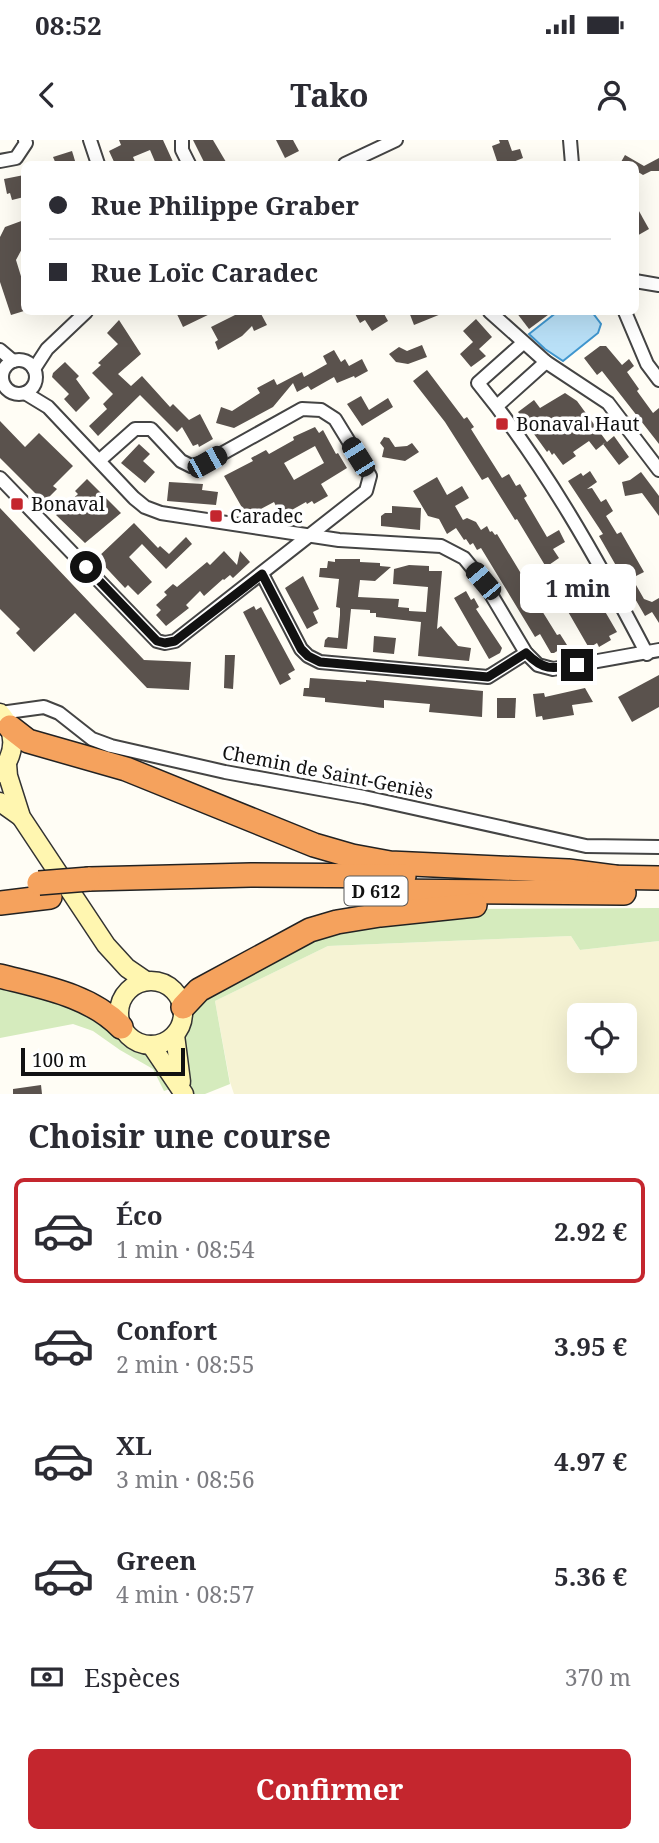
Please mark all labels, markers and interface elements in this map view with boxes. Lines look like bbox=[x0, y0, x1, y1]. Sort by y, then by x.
text: 08:52 bbox=[35, 7, 102, 43]
text: Tako bbox=[290, 73, 369, 116]
icon: back bbox=[28, 76, 66, 114]
icon: person bbox=[593, 76, 631, 114]
text: Rue Philippe Graber bbox=[91, 187, 359, 223]
text: Rue Loïc Caradec bbox=[91, 254, 318, 290]
place label: Bonaval Haut bbox=[516, 411, 640, 437]
marker: Bonaval Haut bbox=[494, 416, 510, 432]
car bbox=[338, 434, 379, 480]
car bbox=[184, 443, 231, 481]
place label: Bonaval bbox=[31, 491, 105, 517]
marker: Bonaval bbox=[9, 496, 25, 512]
place label: Caradec bbox=[230, 503, 303, 529]
marker: Caradec bbox=[208, 508, 224, 524]
route start bbox=[70, 551, 102, 583]
car bbox=[462, 558, 505, 604]
callout: 1 min bbox=[519, 564, 635, 612]
text: 1 min bbox=[545, 572, 611, 604]
route end bbox=[561, 649, 593, 681]
street label: Chemin de Saint-Geniès bbox=[220, 739, 436, 805]
road number: D 612 bbox=[344, 876, 408, 906]
map controls bbox=[567, 1003, 637, 1073]
button: locate bbox=[567, 1003, 637, 1073]
scale bar bbox=[21, 1045, 186, 1077]
text: 100 m bbox=[32, 1047, 87, 1073]
text: Choisir une course bbox=[28, 1114, 331, 1157]
text: Éco bbox=[116, 1197, 163, 1233]
icon: car bbox=[32, 1199, 95, 1262]
text: 2.92 € bbox=[554, 1213, 627, 1249]
text: 1 min · 08:54 bbox=[116, 1233, 254, 1265]
text: Confort bbox=[116, 1312, 217, 1348]
icon: car bbox=[32, 1314, 95, 1377]
text: 3.95 € bbox=[554, 1328, 627, 1364]
text: 2 min · 08:55 bbox=[116, 1348, 254, 1380]
text: XL bbox=[116, 1427, 152, 1463]
icon: car bbox=[32, 1429, 95, 1492]
text: 4.97 € bbox=[554, 1443, 627, 1479]
text: 3 min · 08:56 bbox=[116, 1463, 254, 1495]
text: Green bbox=[116, 1542, 197, 1578]
icon: car bbox=[32, 1544, 95, 1607]
text: 5.36 € bbox=[554, 1558, 627, 1594]
text: 4 min · 08:57 bbox=[116, 1578, 254, 1610]
icon: cash bbox=[28, 1658, 66, 1696]
text: Espèces bbox=[84, 1659, 180, 1695]
text: 370 m bbox=[565, 1661, 631, 1693]
button: Confirmer bbox=[28, 1749, 631, 1829]

